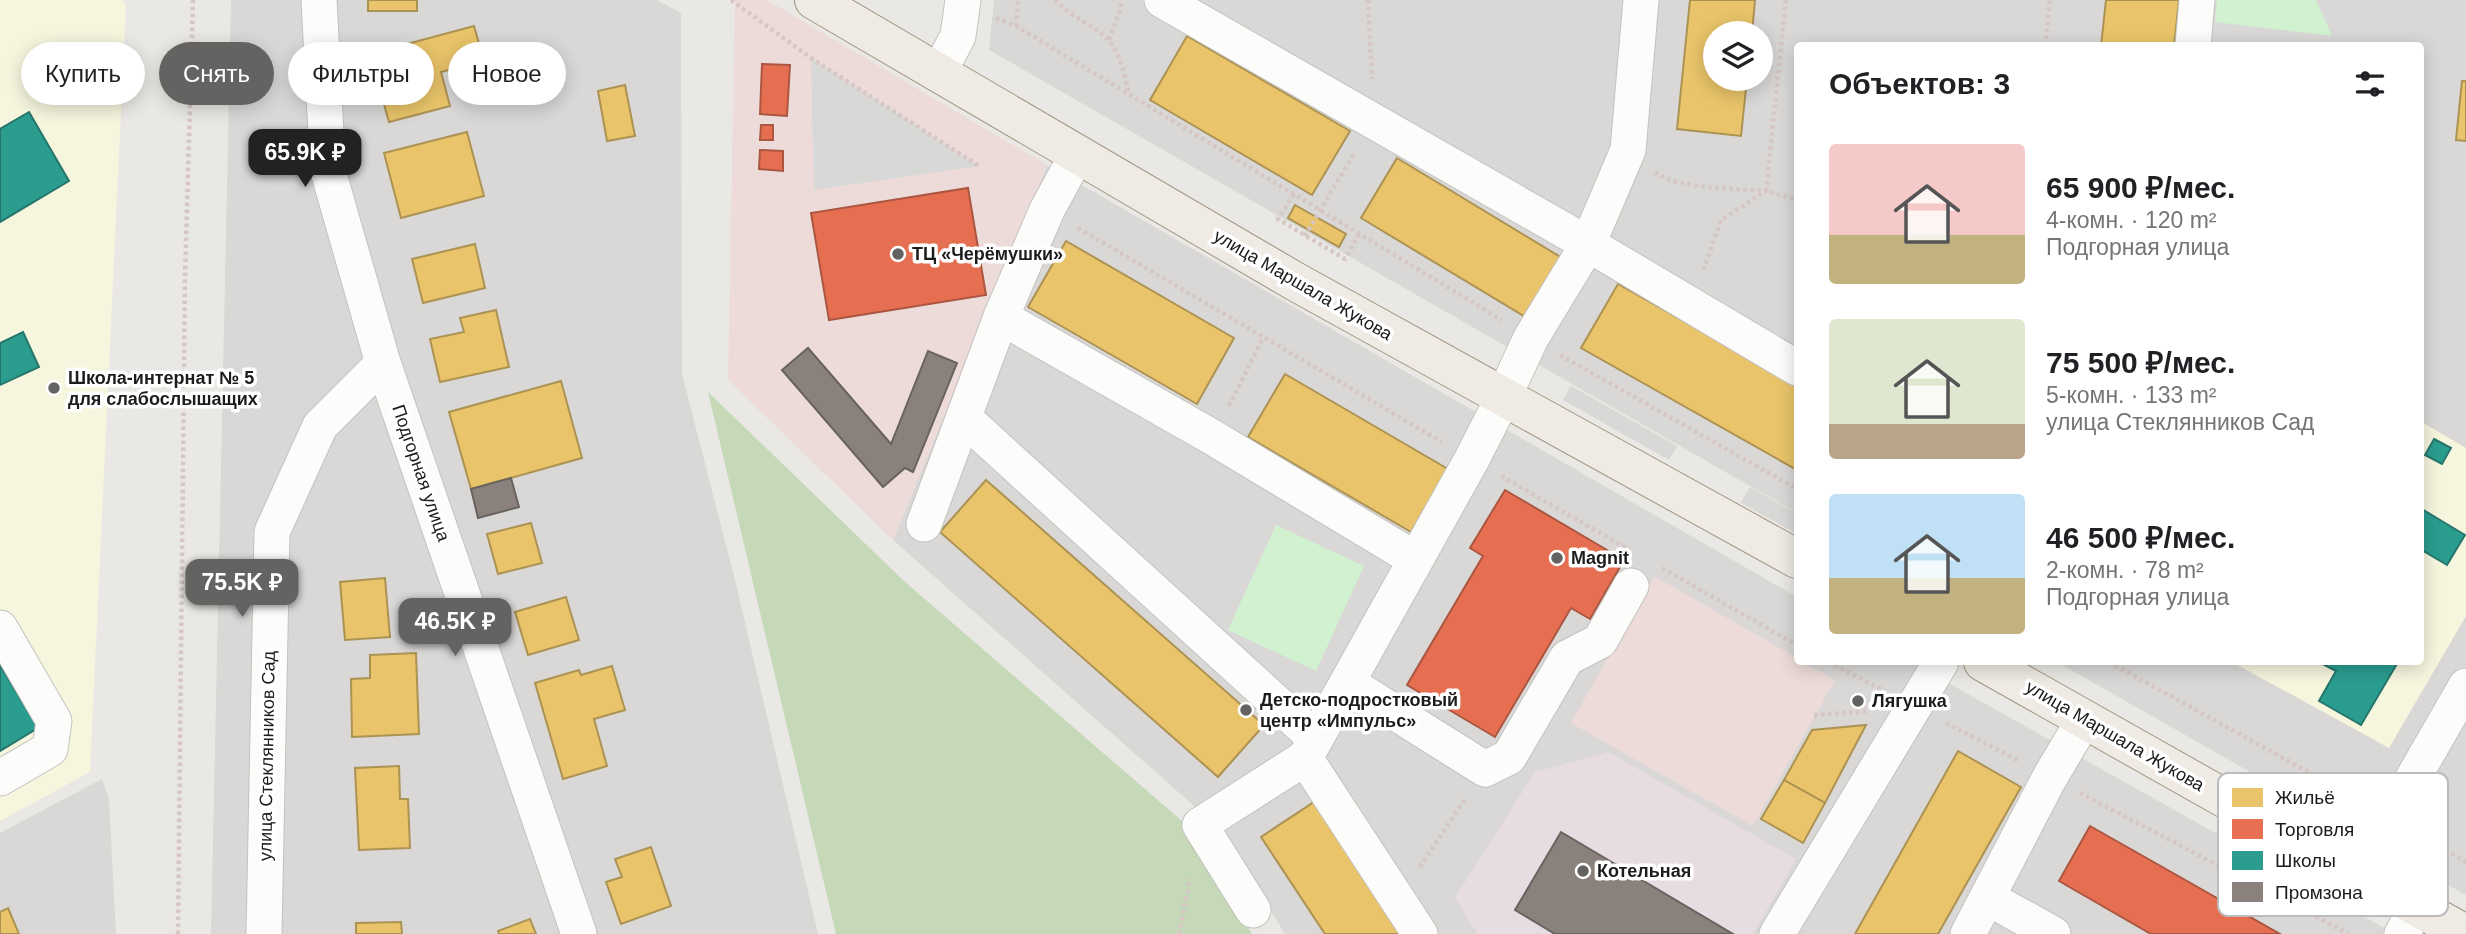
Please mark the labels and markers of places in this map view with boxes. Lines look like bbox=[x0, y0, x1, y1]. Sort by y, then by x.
pin: 65.9K ₽ bbox=[240, 130, 370, 189]
place label: ТЦ «Черёмушки» bbox=[912, 244, 1063, 264]
marker: ТЦ «Черёмушки» bbox=[890, 246, 906, 262]
place label: Школа-интернат № 5 для слабослышащих bbox=[68, 368, 258, 409]
marker: Школа-интернат № 5 для слабослышащих bbox=[46, 380, 62, 396]
place label: Magnit bbox=[1571, 548, 1629, 568]
marker: Magnit bbox=[1549, 550, 1565, 566]
pin: 75.5K ₽ bbox=[177, 560, 307, 619]
pin: 46.5K ₽ bbox=[390, 598, 520, 658]
place label: Детско-подростковый центр «Импульс» bbox=[1260, 690, 1458, 731]
place label: Лягушка bbox=[1872, 691, 1948, 711]
marker: Лягушка bbox=[1850, 693, 1866, 709]
marker: Детско-подростковый центр «Импульс» bbox=[1238, 702, 1254, 718]
place label: Котельная bbox=[1597, 861, 1691, 881]
marker: Котельная bbox=[1575, 863, 1591, 879]

